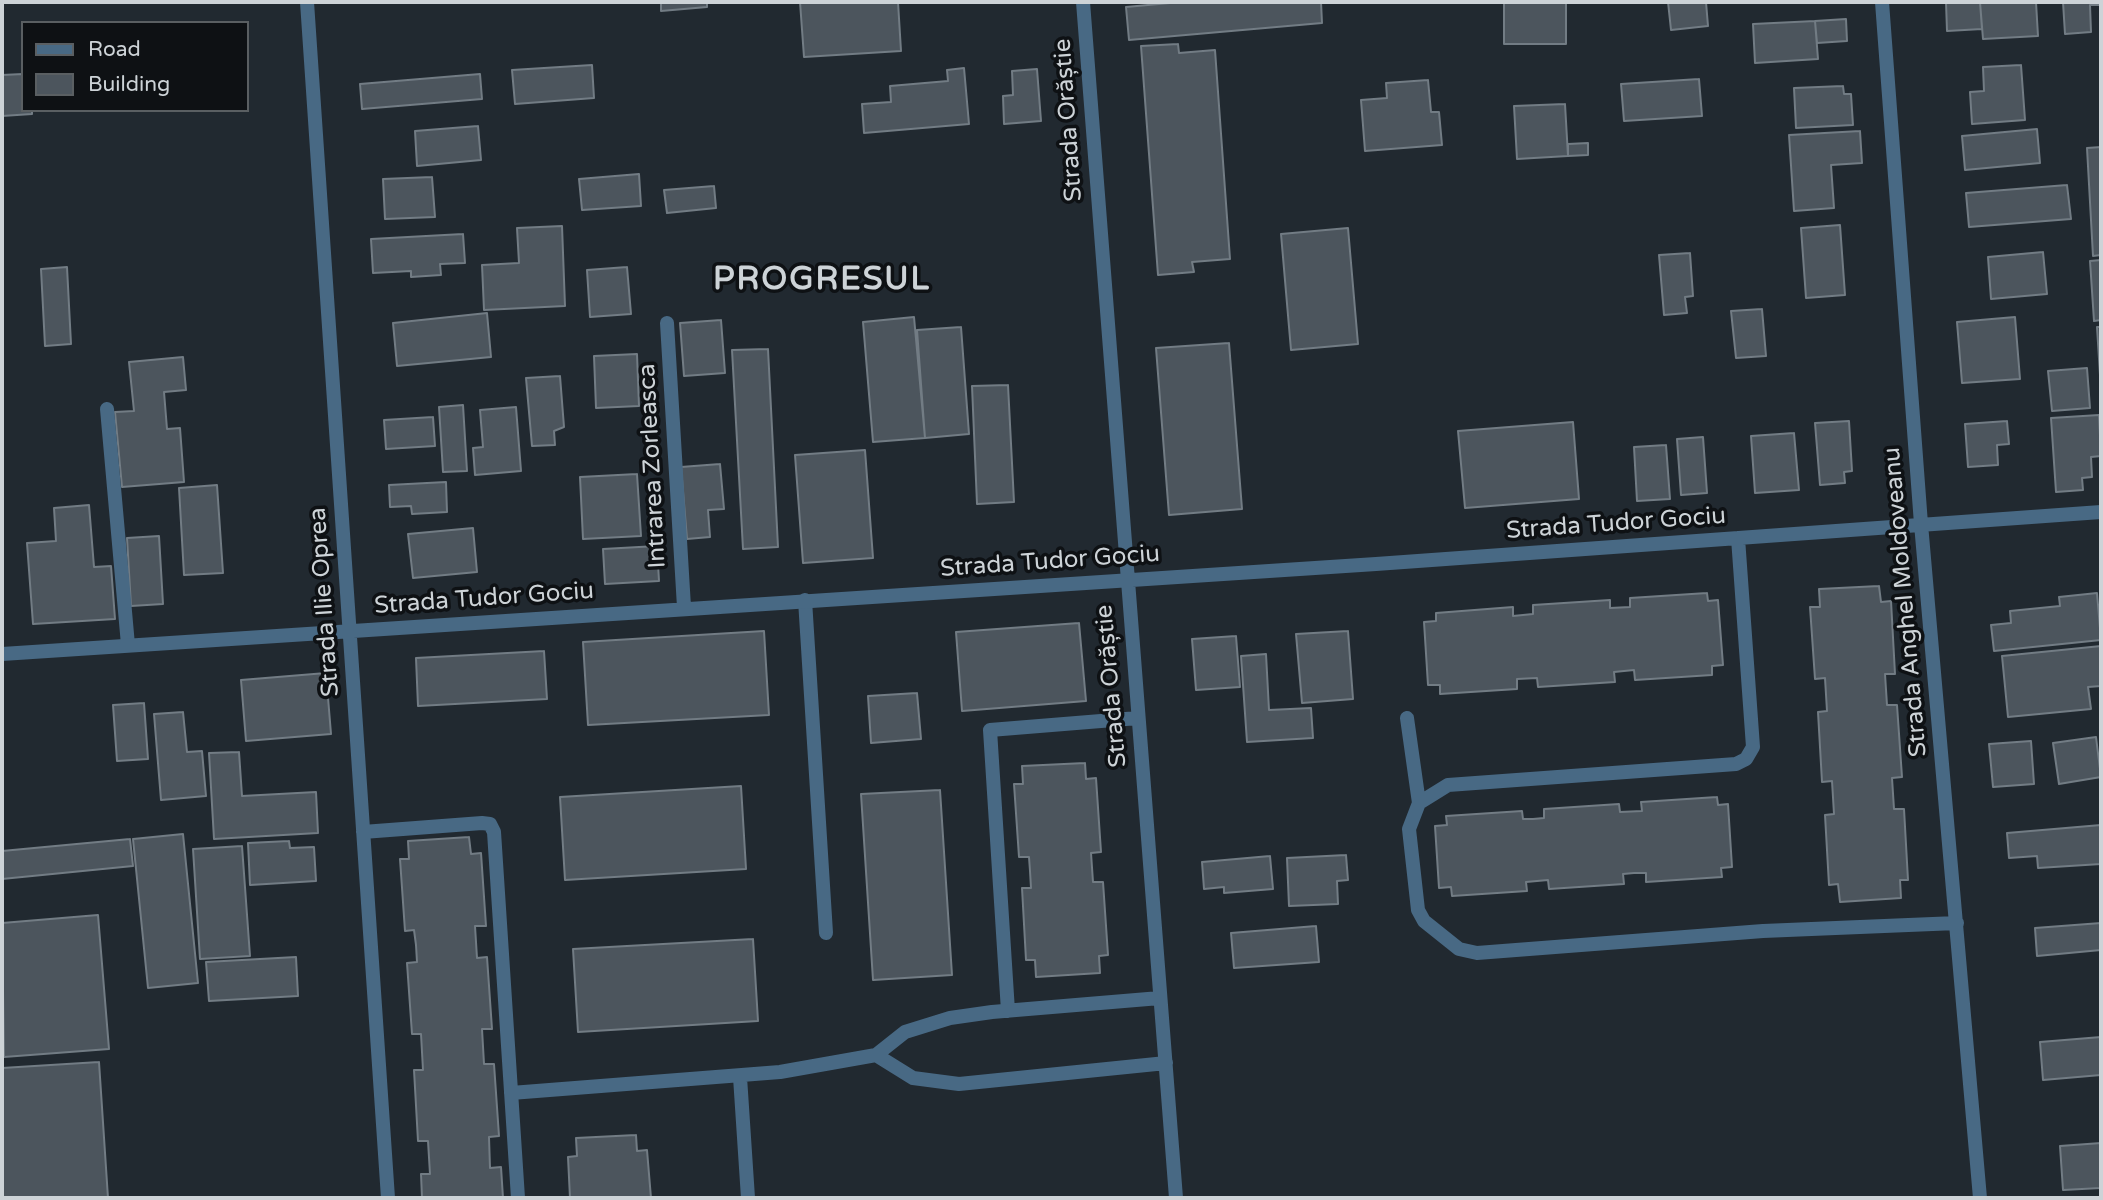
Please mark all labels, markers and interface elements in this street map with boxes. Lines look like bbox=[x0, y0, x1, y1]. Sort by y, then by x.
legend bbox=[21, 21, 248, 112]
text: Road bbox=[88, 37, 141, 62]
street label: Strada Orăștie bbox=[1049, 38, 1089, 202]
text: Building bbox=[88, 72, 170, 97]
district label: PROGRESUL bbox=[714, 262, 930, 300]
street label: Intrarea Zorleasca bbox=[633, 363, 673, 569]
street label: Strada Anghel Moldoveanu bbox=[1878, 446, 1934, 758]
street label: Strada Tudor Gociu bbox=[1505, 502, 1727, 546]
street label: Strada Ilie Oprea bbox=[304, 506, 346, 698]
street label: Strada Tudor Gociu bbox=[939, 540, 1161, 584]
street label: Strada Tudor Gociu bbox=[373, 577, 595, 621]
street label: Strada Orăștie bbox=[1091, 604, 1133, 768]

